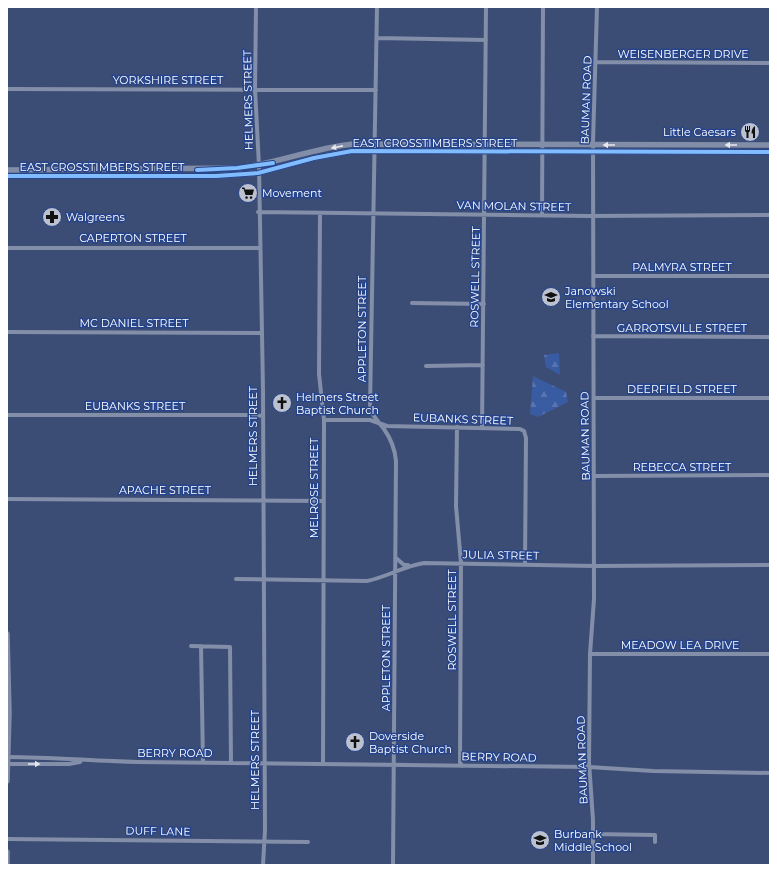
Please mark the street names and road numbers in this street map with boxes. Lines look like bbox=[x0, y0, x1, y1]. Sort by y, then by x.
street label: WEISENBERGER DRIVE bbox=[617, 47, 749, 61]
street label: HELMERS STREET bbox=[240, 49, 256, 150]
street label: BAUMAN ROAD bbox=[577, 55, 595, 145]
street label: YORKSHIRE STREET bbox=[113, 73, 224, 87]
street label: EAST CROSSTIMBERS STREET bbox=[353, 136, 518, 150]
street label: EAST CROSSTIMBERS STREET bbox=[20, 160, 185, 174]
street label: VAN MOLAN STREET bbox=[456, 198, 572, 214]
street label: ROSWELL STREET bbox=[467, 226, 483, 328]
street label: CAPERTON STREET bbox=[79, 231, 188, 245]
street label: PALMYRA STREET bbox=[632, 260, 732, 274]
street label: APPLETON STREET bbox=[355, 275, 369, 382]
street label: MC DANIEL STREET bbox=[80, 316, 189, 330]
street label: GARROTSVILLE STREET bbox=[617, 321, 748, 335]
street label: DEERFIELD STREET bbox=[627, 382, 738, 396]
street label: HELMERS STREET bbox=[246, 385, 260, 486]
street label: BAUMAN ROAD bbox=[577, 391, 593, 481]
street label: EUBANKS STREET bbox=[85, 399, 186, 413]
street label: EUBANKS STREET bbox=[413, 410, 514, 428]
street label: MELROSE STREET bbox=[307, 437, 321, 538]
street label: REBECCA STREET bbox=[633, 460, 732, 474]
street label: APACHE STREET bbox=[119, 483, 212, 497]
street label: JULIA STREET bbox=[462, 547, 540, 563]
street label: ROSWELL STREET bbox=[445, 569, 459, 671]
street label: APPLETON STREET bbox=[379, 604, 393, 711]
street label: MEADOW LEA DRIVE bbox=[621, 638, 739, 652]
street label: HELMERS STREET bbox=[248, 709, 262, 810]
street label: BAUMAN ROAD bbox=[573, 715, 591, 805]
street label: BERRY ROAD bbox=[137, 746, 213, 760]
street label: BERRY ROAD bbox=[461, 749, 537, 765]
street label: DUFF LANE bbox=[125, 823, 191, 839]

